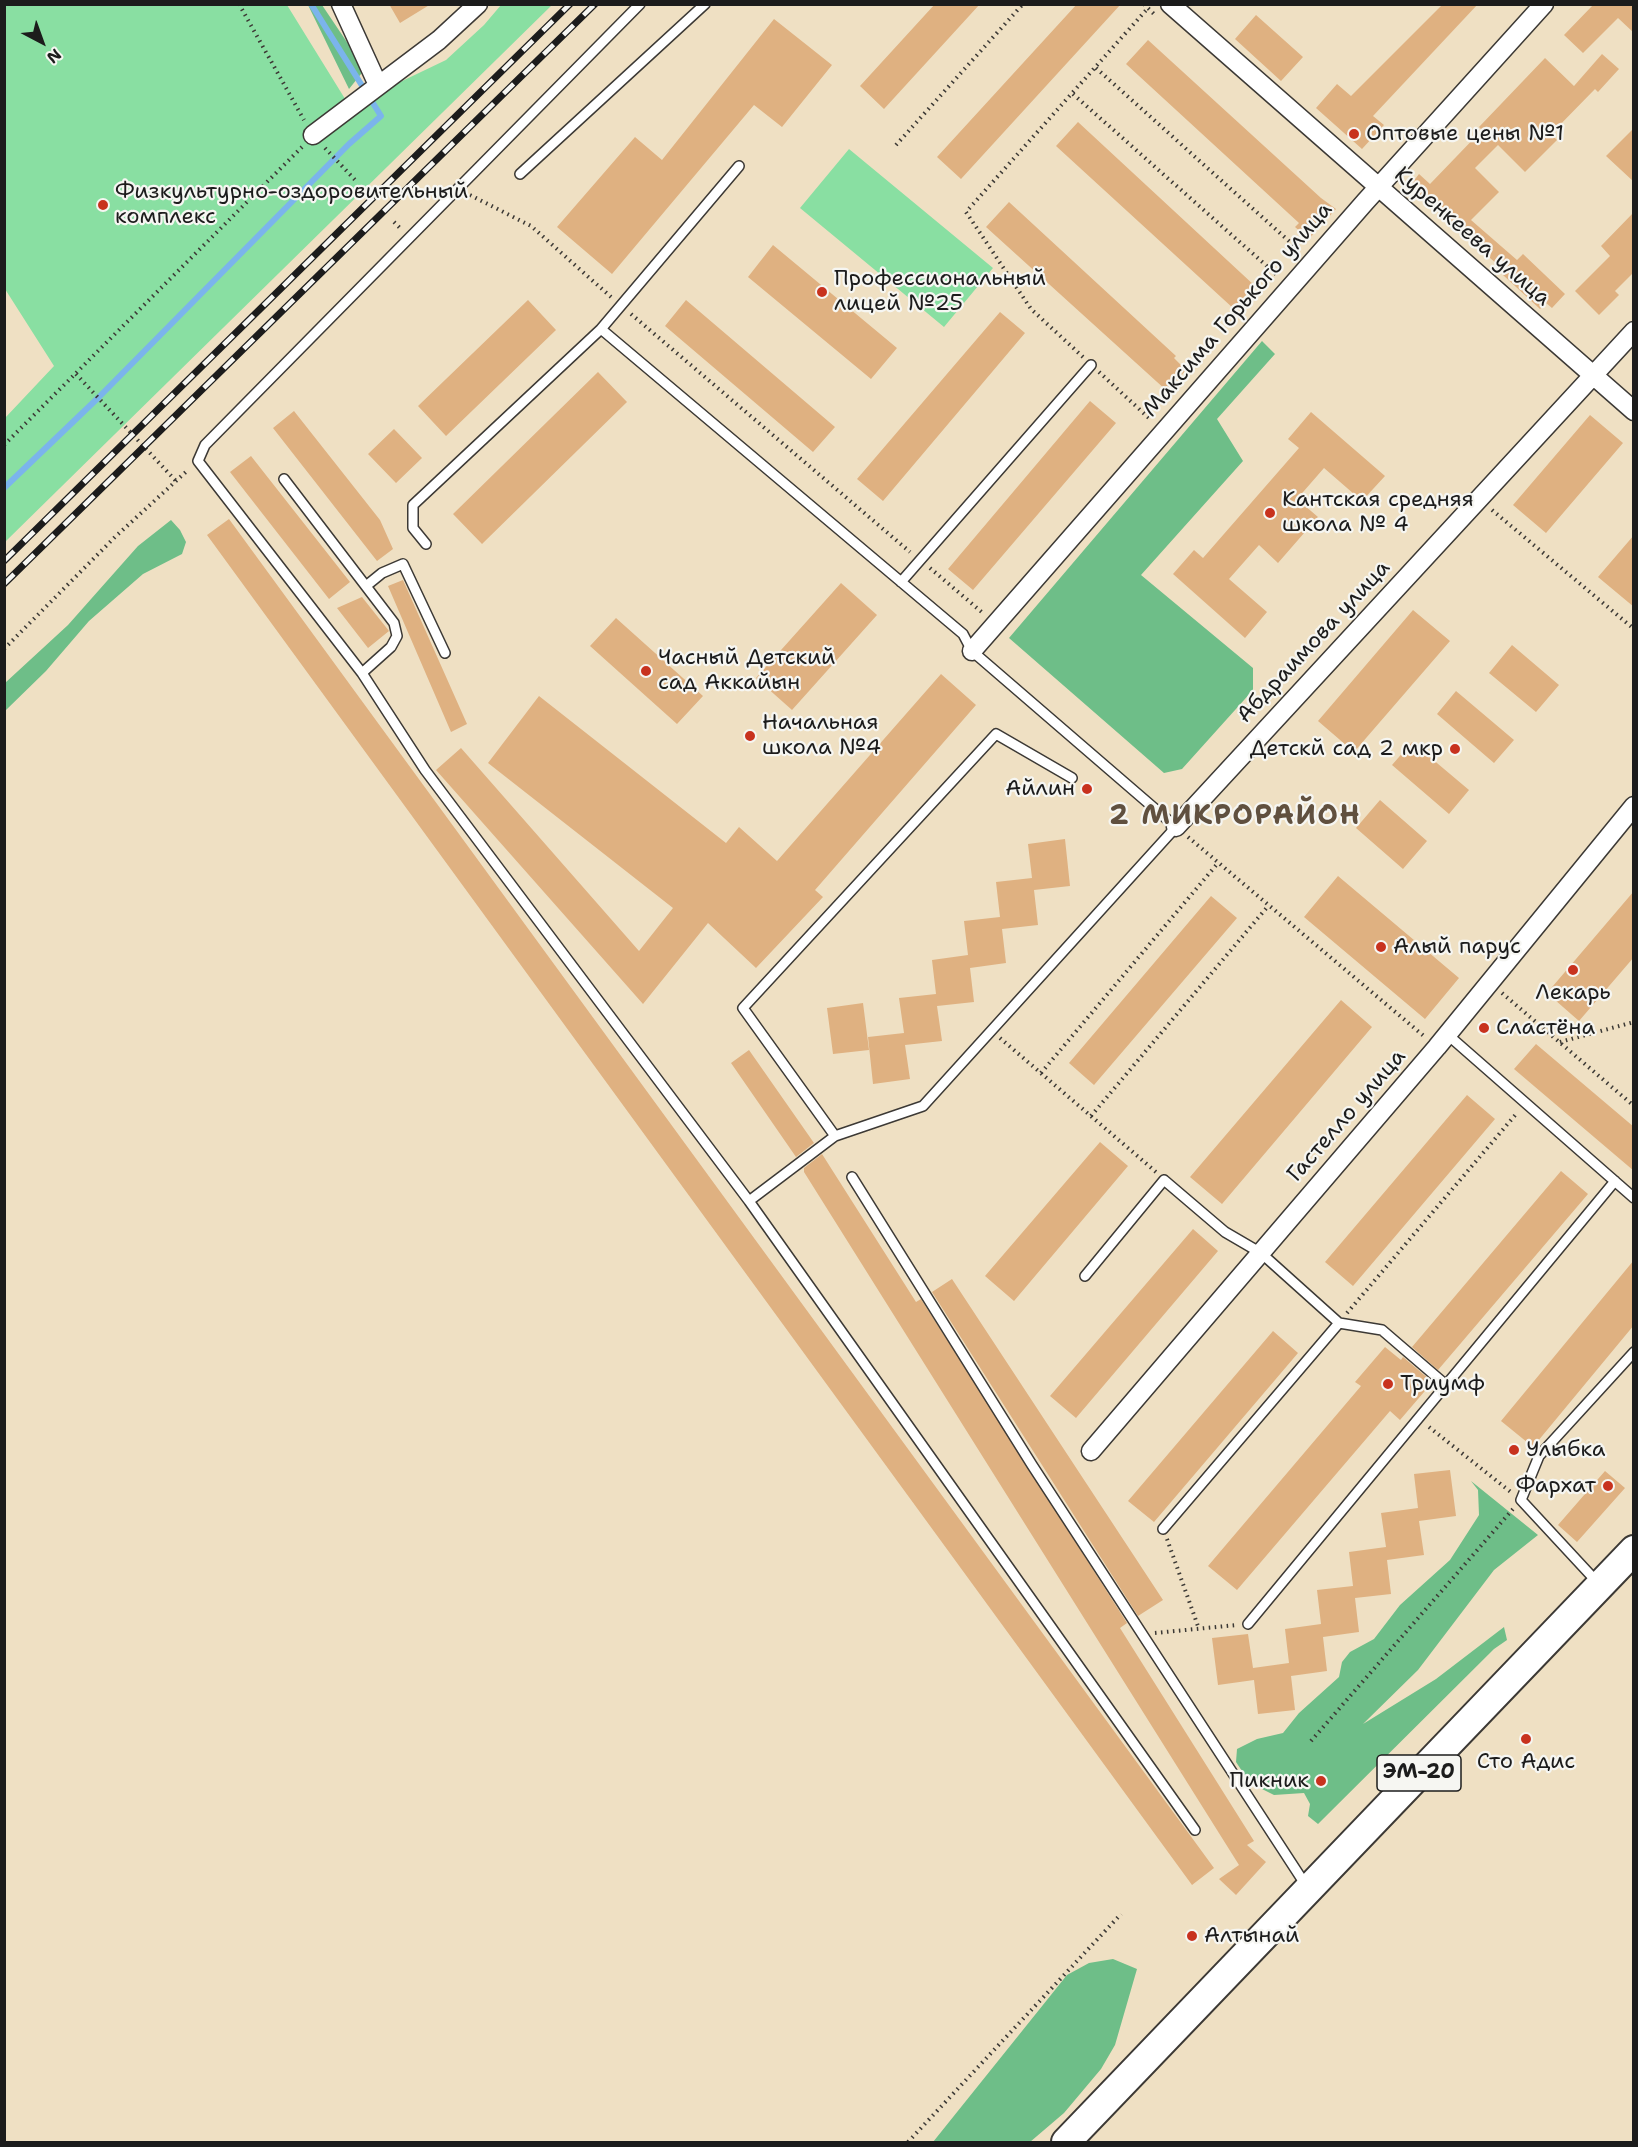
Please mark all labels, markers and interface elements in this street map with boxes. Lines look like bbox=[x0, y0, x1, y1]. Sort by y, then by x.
north arrow bbox=[12, 12, 72, 72]
text: N bbox=[42, 44, 66, 68]
place label: Оптовые цены №1 bbox=[1366, 121, 1564, 147]
marker: Оптовые цены №1 bbox=[1347, 127, 1361, 141]
street label: Куренкеева улица bbox=[1388, 162, 1556, 312]
place label: Физкультурно-оздоровительный комплекс bbox=[115, 179, 468, 230]
street label: Максима Горького улица bbox=[1138, 197, 1338, 423]
marker: Физкультурно-оздоровительный комплекс bbox=[96, 198, 110, 212]
place label: Профессиональный лицей №25 bbox=[834, 266, 1046, 318]
marker: Профессиональный лицей №25 bbox=[815, 285, 829, 299]
place label: Кантская средняя школа № 4 bbox=[1282, 487, 1474, 538]
marker: Кантская средняя школа № 4 bbox=[1263, 506, 1277, 520]
street label: Абдраимова улица bbox=[1232, 555, 1396, 729]
place label: Часный Детский сад Аккайын bbox=[658, 645, 836, 696]
marker: Часный Детский сад Аккайын bbox=[639, 664, 653, 678]
place label: Начальная школа №4 bbox=[762, 710, 881, 762]
marker: Начальная школа №4 bbox=[743, 729, 757, 743]
place label: Детскй сад 2 мкр bbox=[1250, 736, 1443, 762]
marker: Детскй сад 2 мкр bbox=[1448, 742, 1462, 756]
place label: Айлин bbox=[1005, 776, 1075, 802]
marker: Айлин bbox=[1080, 782, 1094, 796]
district label: 2 МИКРОРАЙОН bbox=[1109, 800, 1361, 834]
place label: Алый парус bbox=[1393, 934, 1521, 960]
marker: Алый парус bbox=[1374, 940, 1388, 954]
marker: Лекарь bbox=[1566, 963, 1580, 977]
place label: Лекарь bbox=[1535, 980, 1611, 1006]
place label: Сластёна bbox=[1496, 1015, 1595, 1041]
marker: Сластёна bbox=[1477, 1021, 1491, 1035]
street label: Гастелло улица bbox=[1282, 1044, 1412, 1188]
place label: Триумф bbox=[1400, 1371, 1485, 1397]
marker: Триумф bbox=[1381, 1377, 1395, 1391]
place label: Улыбка bbox=[1526, 1437, 1606, 1463]
marker: Улыбка bbox=[1507, 1443, 1521, 1457]
place label: Фархат bbox=[1516, 1473, 1596, 1499]
marker: Фархат bbox=[1601, 1479, 1615, 1493]
marker: Сто Адис bbox=[1519, 1732, 1533, 1746]
place label: Сто Адис bbox=[1477, 1749, 1575, 1775]
road number: ЭМ-20 bbox=[1377, 1755, 1461, 1791]
place label: Пикник bbox=[1230, 1768, 1309, 1794]
marker: Пикник bbox=[1314, 1774, 1328, 1788]
place label: Алтынай bbox=[1204, 1923, 1299, 1949]
marker: Алтынай bbox=[1185, 1929, 1199, 1943]

